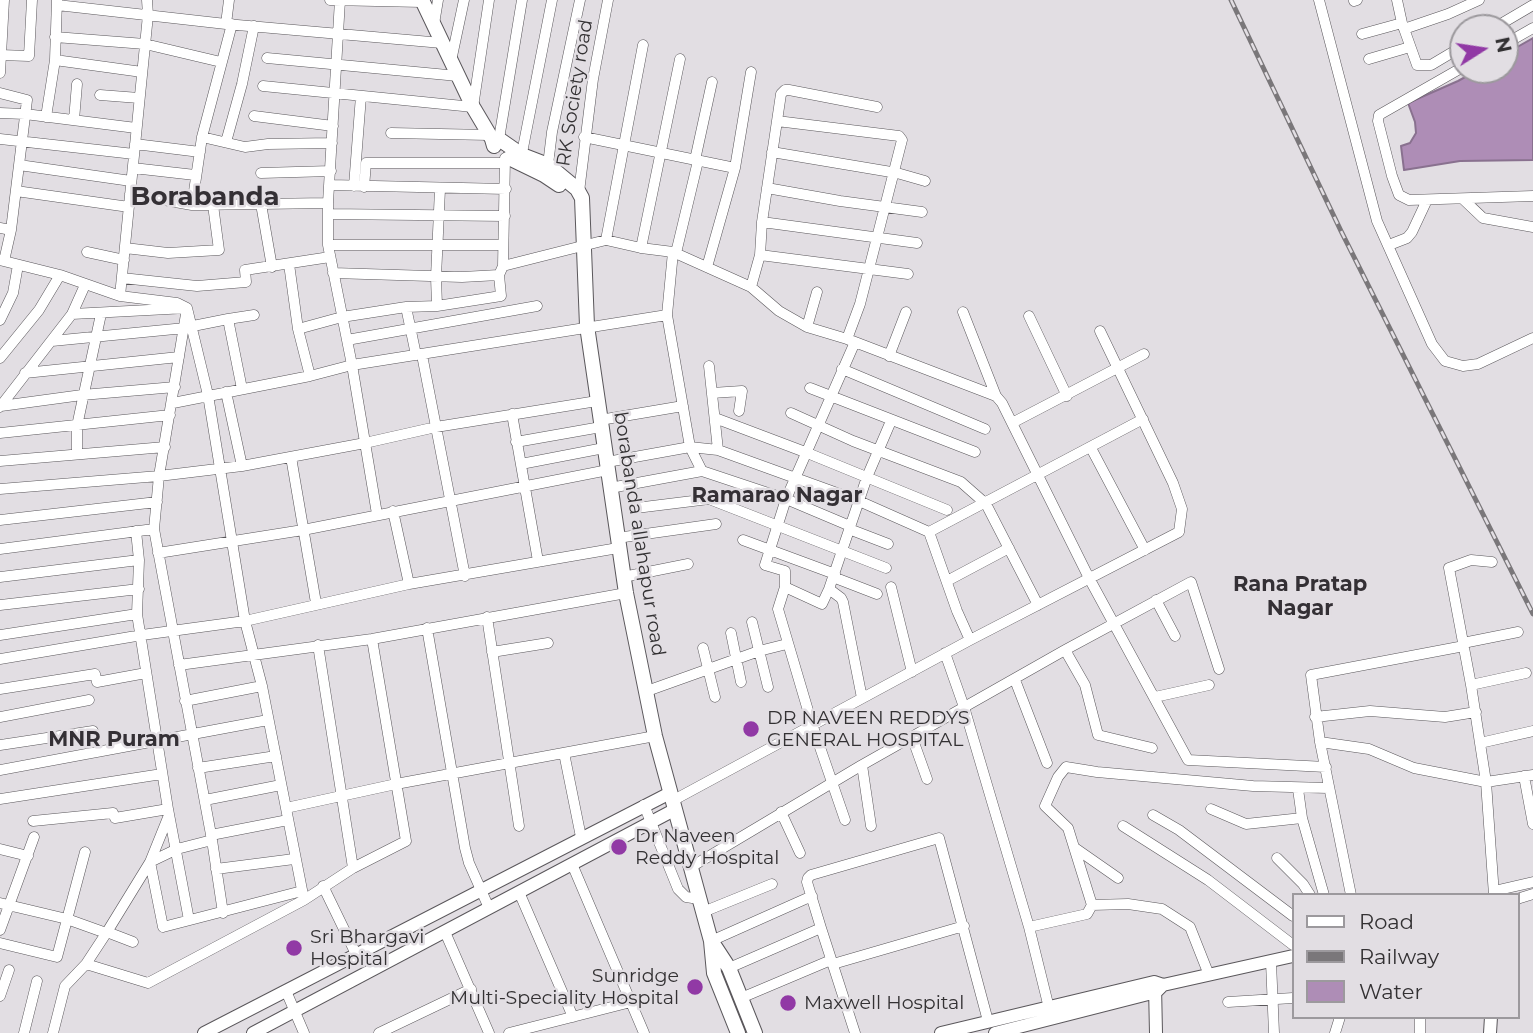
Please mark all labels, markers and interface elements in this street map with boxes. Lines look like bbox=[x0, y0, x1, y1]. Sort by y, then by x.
north arrow bbox=[1449, 14, 1519, 84]
street label: RK Society road bbox=[552, 18, 598, 168]
text: N bbox=[1490, 35, 1516, 55]
district label: Borabanda bbox=[131, 181, 279, 213]
street label: borabanda allahapur road bbox=[608, 410, 670, 658]
district label: Ramarao Nagar bbox=[692, 483, 862, 509]
district label: Rana Pratap Nagar bbox=[1233, 572, 1367, 622]
place label: DR NAVEEN REDDYS GENERAL HOSPITAL bbox=[767, 707, 969, 751]
marker: DR NAVEEN REDDYS GENERAL HOSPITAL bbox=[741, 719, 761, 739]
district label: MNR Puram bbox=[48, 727, 180, 753]
place label: Dr Naveen Reddy Hospital bbox=[635, 825, 779, 869]
marker: Dr Naveen Reddy Hospital bbox=[609, 837, 629, 857]
legend bbox=[1292, 893, 1519, 1019]
text: Road bbox=[1359, 909, 1414, 934]
place label: Sri Bhargavi Hospital bbox=[310, 926, 424, 970]
marker: Sri Bhargavi Hospital bbox=[284, 938, 304, 958]
text: Railway bbox=[1359, 944, 1439, 969]
place label: Sunridge Multi-Speciality Hospital bbox=[450, 965, 679, 1009]
marker: Sunridge Multi-Speciality Hospital bbox=[685, 977, 705, 997]
text: Water bbox=[1359, 979, 1423, 1004]
place label: Maxwell Hospital bbox=[804, 992, 964, 1014]
marker: Maxwell Hospital bbox=[778, 993, 798, 1013]

